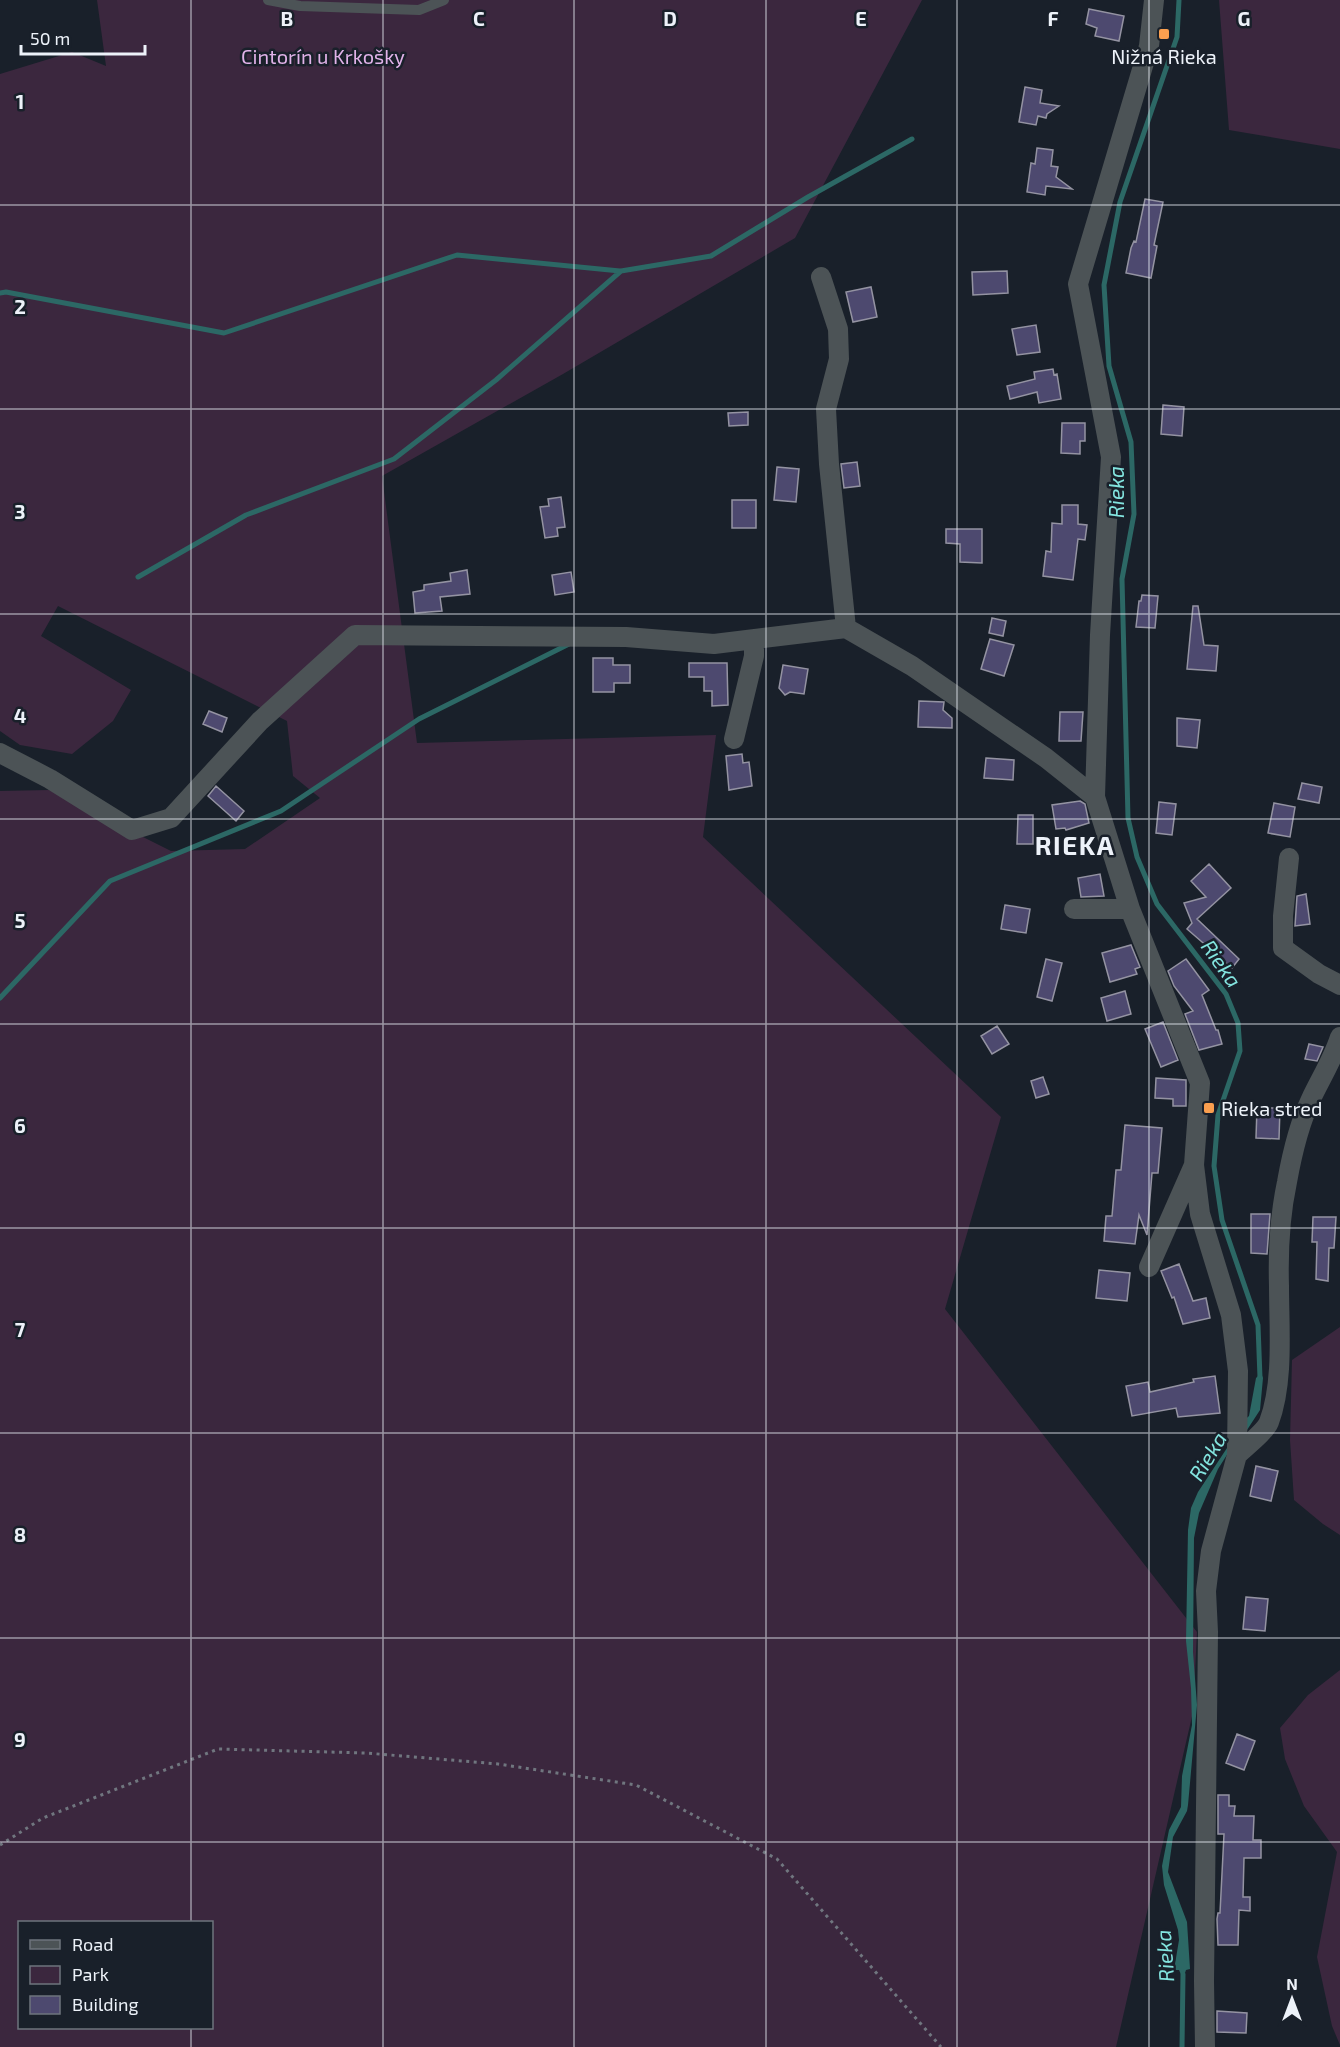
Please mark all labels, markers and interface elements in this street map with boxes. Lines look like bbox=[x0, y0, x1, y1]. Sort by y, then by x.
text: B bbox=[281, 6, 293, 30]
text: C bbox=[473, 6, 485, 30]
text: D bbox=[663, 6, 677, 30]
text: E bbox=[855, 6, 867, 30]
text: F bbox=[1047, 6, 1059, 30]
text: G bbox=[1238, 6, 1250, 30]
scale bar bbox=[21, 18, 146, 56]
text: 50 m bbox=[30, 27, 70, 49]
marker: Nižná Rieka bbox=[1157, 27, 1171, 41]
park label: Cintorín u Krkošky bbox=[241, 44, 405, 68]
place label: Nižná Rieka bbox=[1111, 44, 1217, 68]
text: 1 bbox=[16, 89, 24, 113]
text: 2 bbox=[14, 294, 26, 318]
water label: Rieka bbox=[1103, 466, 1128, 518]
text: 3 bbox=[14, 499, 26, 523]
text: 4 bbox=[14, 703, 27, 727]
district label: RIEKA bbox=[1035, 829, 1115, 860]
text: 5 bbox=[14, 908, 26, 932]
water label: Rieka bbox=[1197, 934, 1247, 992]
place label: Rieka stred bbox=[1221, 1096, 1322, 1120]
marker: Rieka stred bbox=[1202, 1101, 1216, 1115]
text: 6 bbox=[14, 1113, 26, 1137]
text: 7 bbox=[15, 1317, 26, 1341]
water label: Rieka bbox=[1183, 1427, 1231, 1485]
text: 8 bbox=[14, 1522, 26, 1546]
text: 9 bbox=[14, 1727, 26, 1751]
legend bbox=[18, 1921, 213, 2029]
water label: Rieka bbox=[1150, 1929, 1178, 1983]
text: Road bbox=[72, 1933, 113, 1955]
text: Park bbox=[72, 1963, 109, 1985]
north arrow bbox=[1262, 1969, 1322, 2029]
text: N bbox=[1286, 1974, 1298, 1993]
text: Building bbox=[72, 1993, 139, 2015]

